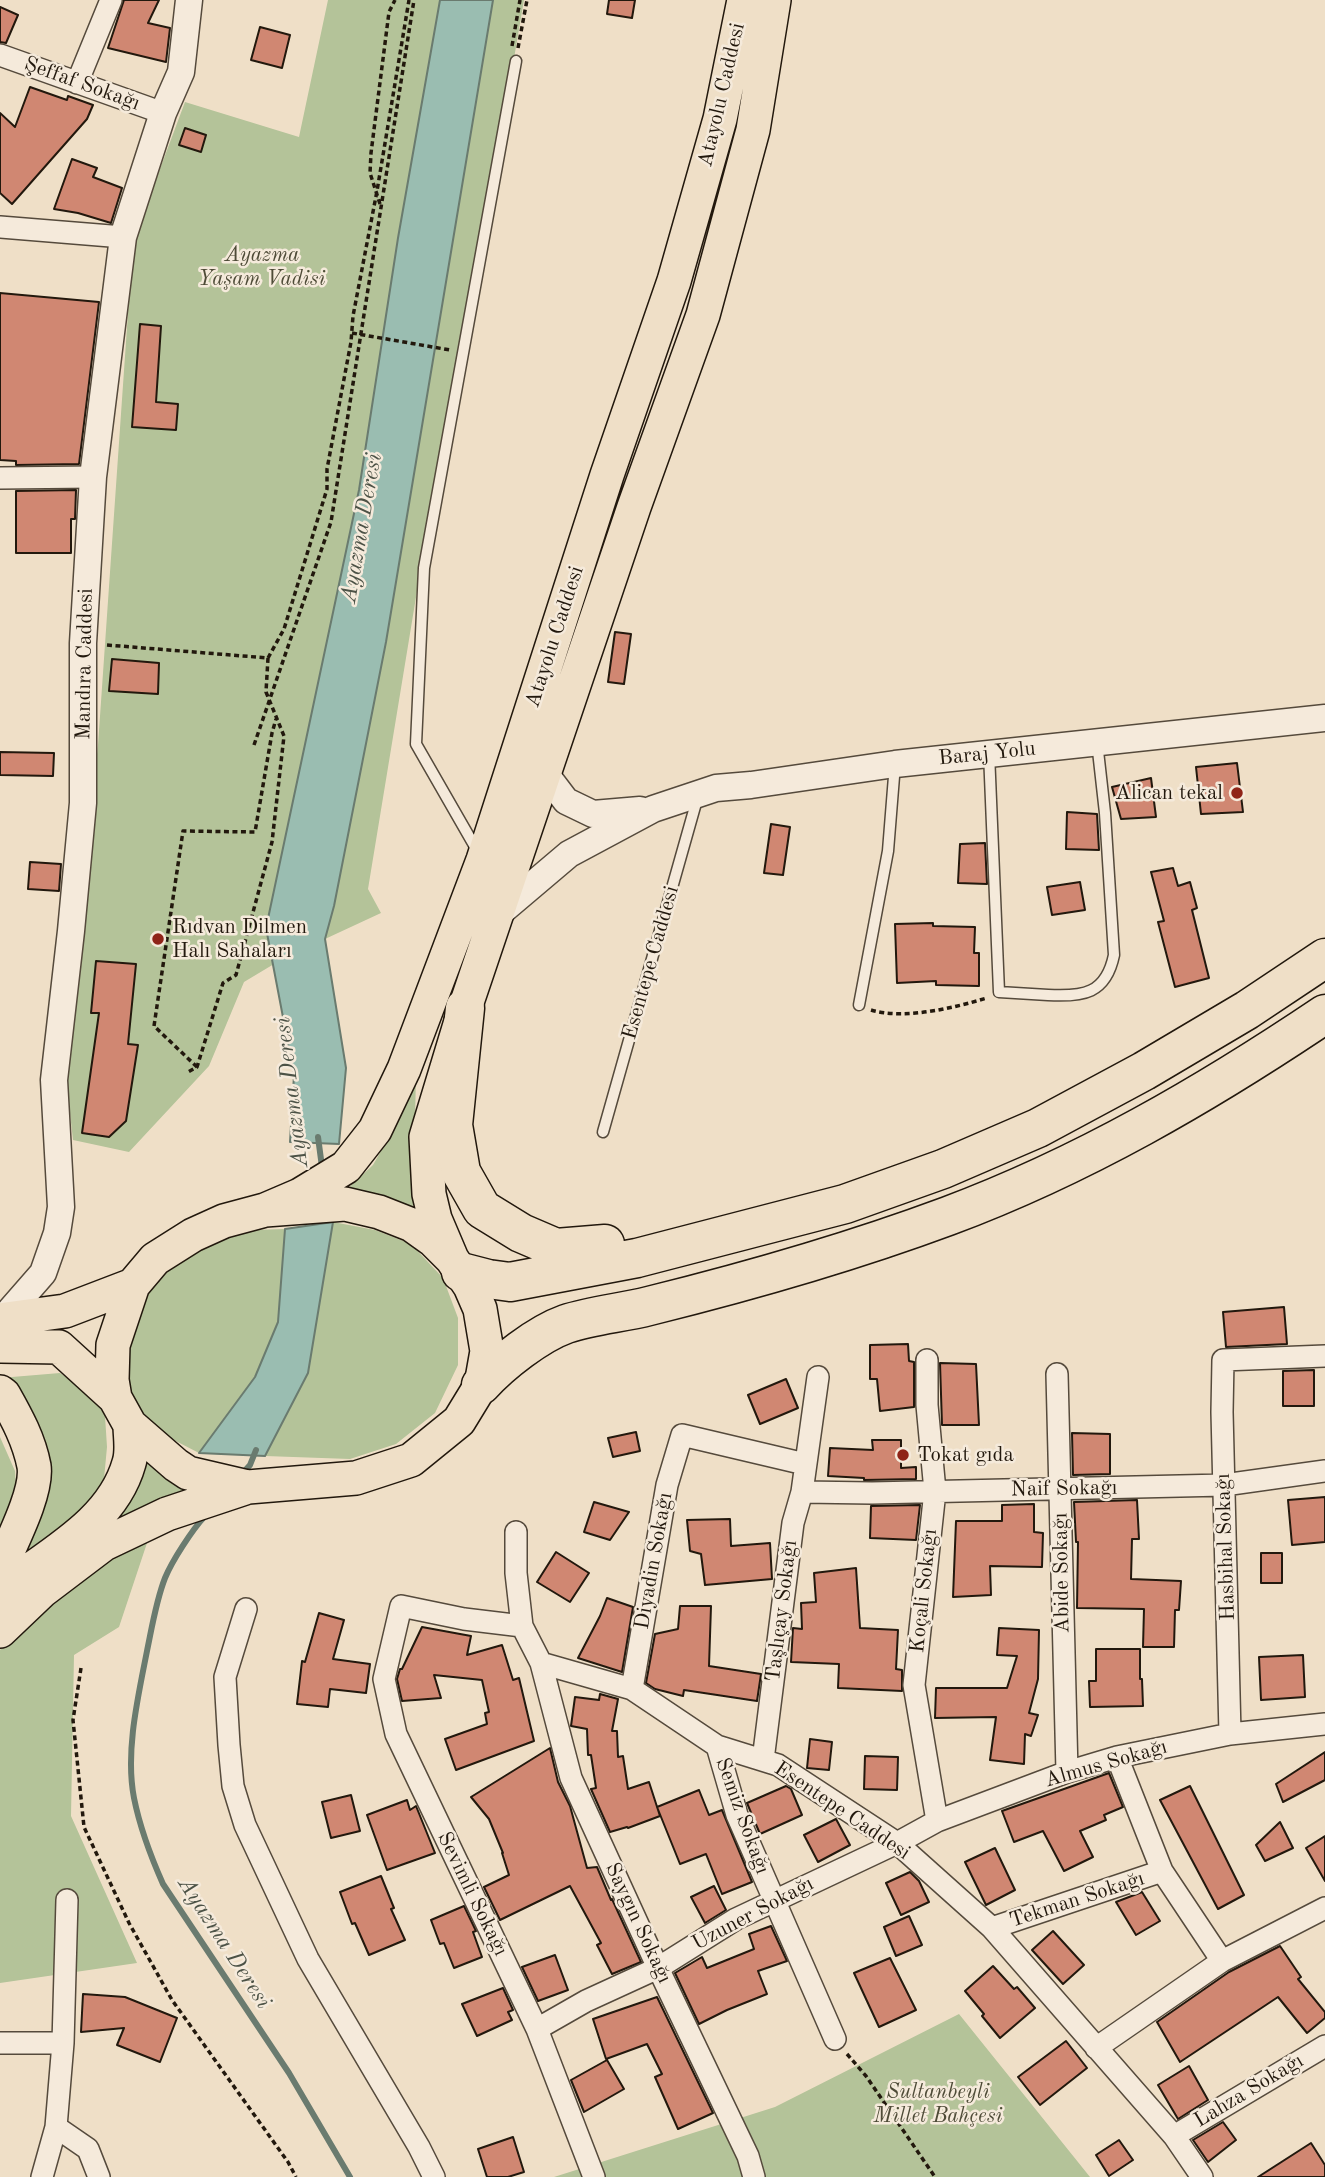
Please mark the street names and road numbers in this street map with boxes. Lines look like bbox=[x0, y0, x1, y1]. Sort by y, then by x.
street label: Atayolu Caddesi bbox=[693, 20, 751, 170]
street label: Şeffaf Sokağı bbox=[21, 51, 143, 117]
street label: Atayolu Caddesi bbox=[520, 563, 590, 711]
street label: Mandıra Caddesi bbox=[71, 588, 99, 740]
street label: Baraj Yolu bbox=[937, 736, 1037, 772]
street label: Esentepe Caddesi bbox=[617, 883, 685, 1043]
street label: Hasbihal Sokağı bbox=[1211, 1473, 1241, 1621]
street label: Naif Sokağı bbox=[1010, 1475, 1118, 1503]
street label: Diyadin Sokağı bbox=[630, 1491, 678, 1631]
street label: Abide Sokağı bbox=[1048, 1512, 1076, 1634]
street label: Koçali Sokağı bbox=[905, 1528, 943, 1654]
street label: Taşlıçay Sokağı bbox=[761, 1539, 803, 1683]
street label: Almus Sokağı bbox=[1042, 1734, 1170, 1794]
street label: Semiz Sokağı bbox=[709, 1754, 775, 1878]
street label: Esentepe Caddesi bbox=[769, 1756, 915, 1866]
street label: Sevimli Sokağı bbox=[431, 1828, 513, 1960]
street label: Saygın Sokağı bbox=[599, 1859, 677, 1987]
street label: Tekman Sokağı bbox=[1006, 1866, 1148, 1934]
street label: Uzuner Sokağı bbox=[688, 1871, 818, 1957]
street label: Lahza Sokağı bbox=[1190, 2048, 1308, 2134]

